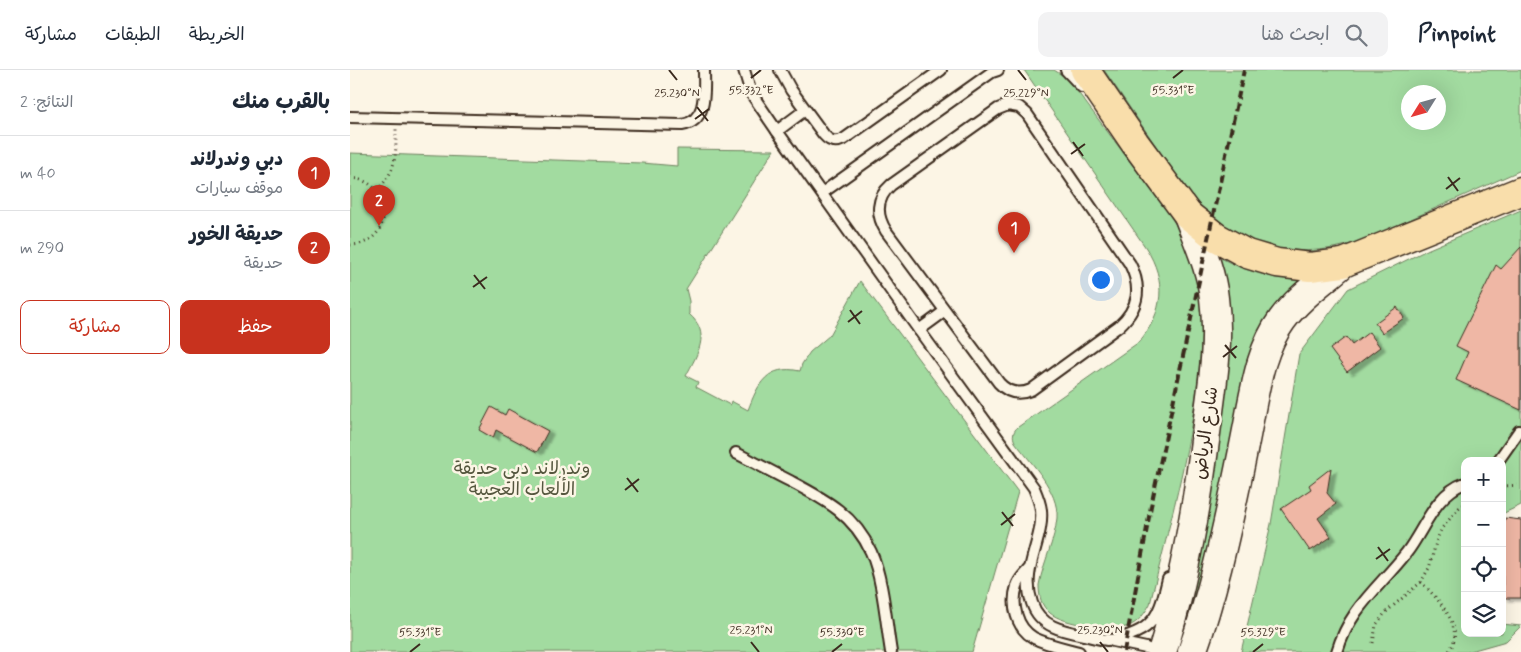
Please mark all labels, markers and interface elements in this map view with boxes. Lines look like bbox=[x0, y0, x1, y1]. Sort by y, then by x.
search box bbox=[1038, 12, 1388, 57]
text: Pinpoint bbox=[1418, 19, 1496, 50]
icon: search bbox=[1342, 21, 1370, 49]
text: ابحث هنا bbox=[1261, 22, 1330, 47]
text: مشاركة bbox=[25, 23, 77, 47]
text: الطبقات bbox=[105, 23, 161, 47]
text: الخريطة bbox=[189, 23, 245, 47]
text: 55.332°E bbox=[728, 83, 774, 99]
text: 55.331°E bbox=[1152, 83, 1194, 99]
north arrow bbox=[1401, 85, 1446, 130]
text: 25.230°N bbox=[654, 86, 700, 102]
text: 25.229°N bbox=[1003, 86, 1049, 102]
text: بالقرب منك bbox=[232, 88, 330, 116]
text: النتائج: 2 bbox=[20, 92, 73, 113]
text: دبي وندرلاند bbox=[190, 147, 283, 172]
text: 40 m bbox=[20, 163, 56, 184]
text: 1 bbox=[310, 163, 318, 184]
text: موقف سيارات bbox=[195, 178, 283, 199]
pin: 2 bbox=[363, 185, 395, 226]
pin: 1 bbox=[998, 212, 1030, 253]
text: حديقة الخور bbox=[190, 222, 283, 247]
text: 290 m bbox=[20, 238, 64, 259]
text: 2 bbox=[310, 238, 318, 259]
text: حديقة bbox=[244, 253, 283, 274]
your location bbox=[1088, 267, 1114, 293]
button: مشاركة bbox=[20, 300, 170, 354]
button: حفظ bbox=[180, 300, 330, 354]
street label: شارع الرياض bbox=[1188, 385, 1224, 481]
park label: وندرلاند دبي حديقة الألعاب العجيبة bbox=[454, 457, 590, 502]
map controls bbox=[1461, 457, 1506, 637]
button: + bbox=[1461, 457, 1506, 502]
button: − bbox=[1461, 502, 1506, 547]
button: locate bbox=[1461, 547, 1506, 592]
button: layers bbox=[1461, 592, 1506, 637]
text: 25.231°N bbox=[730, 623, 772, 639]
text: 25.230°N bbox=[1077, 623, 1123, 639]
text: 55.331°E bbox=[399, 625, 441, 641]
text: 55.330°E bbox=[819, 625, 865, 641]
text: 55.329°E bbox=[1240, 625, 1286, 641]

